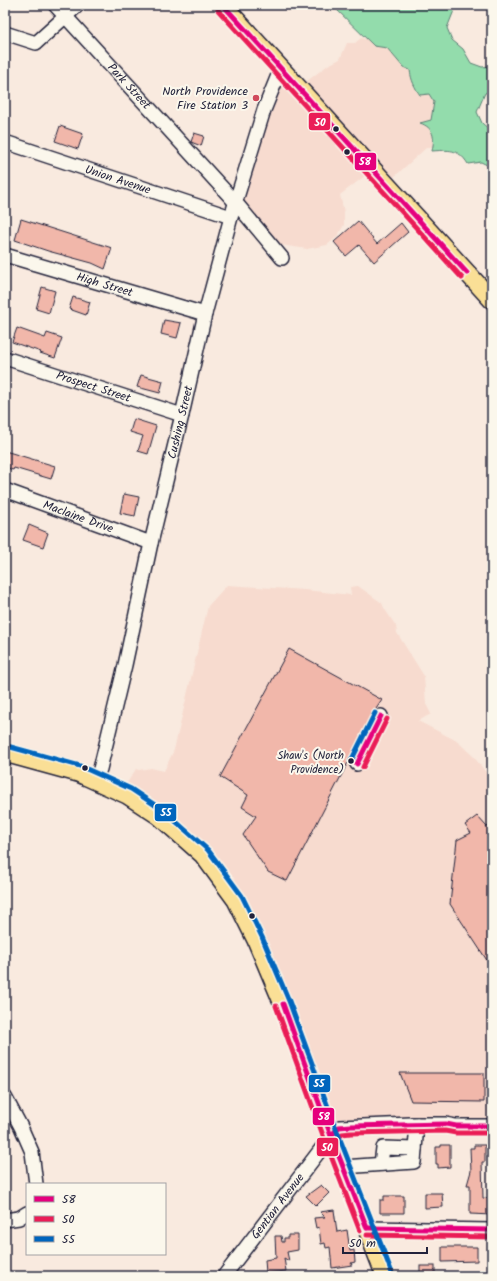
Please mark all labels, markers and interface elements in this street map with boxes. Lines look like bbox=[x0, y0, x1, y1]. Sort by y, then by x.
street label: Park Street bbox=[103, 59, 155, 114]
place label: North Providence Fire Station 3 bbox=[162, 82, 249, 115]
marker: North Providence Fire Station 3 bbox=[251, 93, 261, 103]
line badge: 50 bbox=[308, 112, 331, 131]
text: 50 bbox=[313, 114, 326, 132]
unlabelled marker bbox=[331, 124, 341, 134]
unlabelled marker bbox=[342, 147, 352, 157]
line badge: 58 bbox=[354, 152, 377, 171]
text: 58 bbox=[358, 153, 372, 171]
street label: Union Avenue bbox=[82, 160, 154, 200]
street label: High Street bbox=[74, 268, 136, 302]
street label: Prospect Street bbox=[54, 366, 134, 408]
street label: Cushing Street bbox=[163, 383, 198, 461]
street label: Maclaine Drive bbox=[40, 496, 117, 539]
place label: Shaw's (North Providence) bbox=[277, 747, 344, 779]
marker: Shaw's (North Providence) bbox=[346, 756, 356, 766]
unlabelled marker bbox=[80, 763, 90, 773]
line badge: 55 bbox=[154, 803, 177, 822]
text: 55 bbox=[159, 804, 173, 822]
unlabelled marker bbox=[247, 911, 257, 921]
line badge: 55 bbox=[308, 1074, 331, 1093]
text: 55 bbox=[312, 1075, 326, 1093]
line badge: 58 bbox=[312, 1107, 335, 1126]
text: 58 bbox=[317, 1108, 331, 1126]
line badge: 50 bbox=[316, 1137, 339, 1157]
text: 50 bbox=[320, 1139, 333, 1157]
street label: Gentian Avenue bbox=[246, 1169, 310, 1244]
legend bbox=[26, 1183, 166, 1255]
text: 58 bbox=[62, 1190, 76, 1209]
text: 50 bbox=[62, 1210, 74, 1229]
scale bar bbox=[343, 1229, 427, 1255]
text: 55 bbox=[62, 1230, 76, 1249]
text: 50 m bbox=[349, 1234, 376, 1253]

